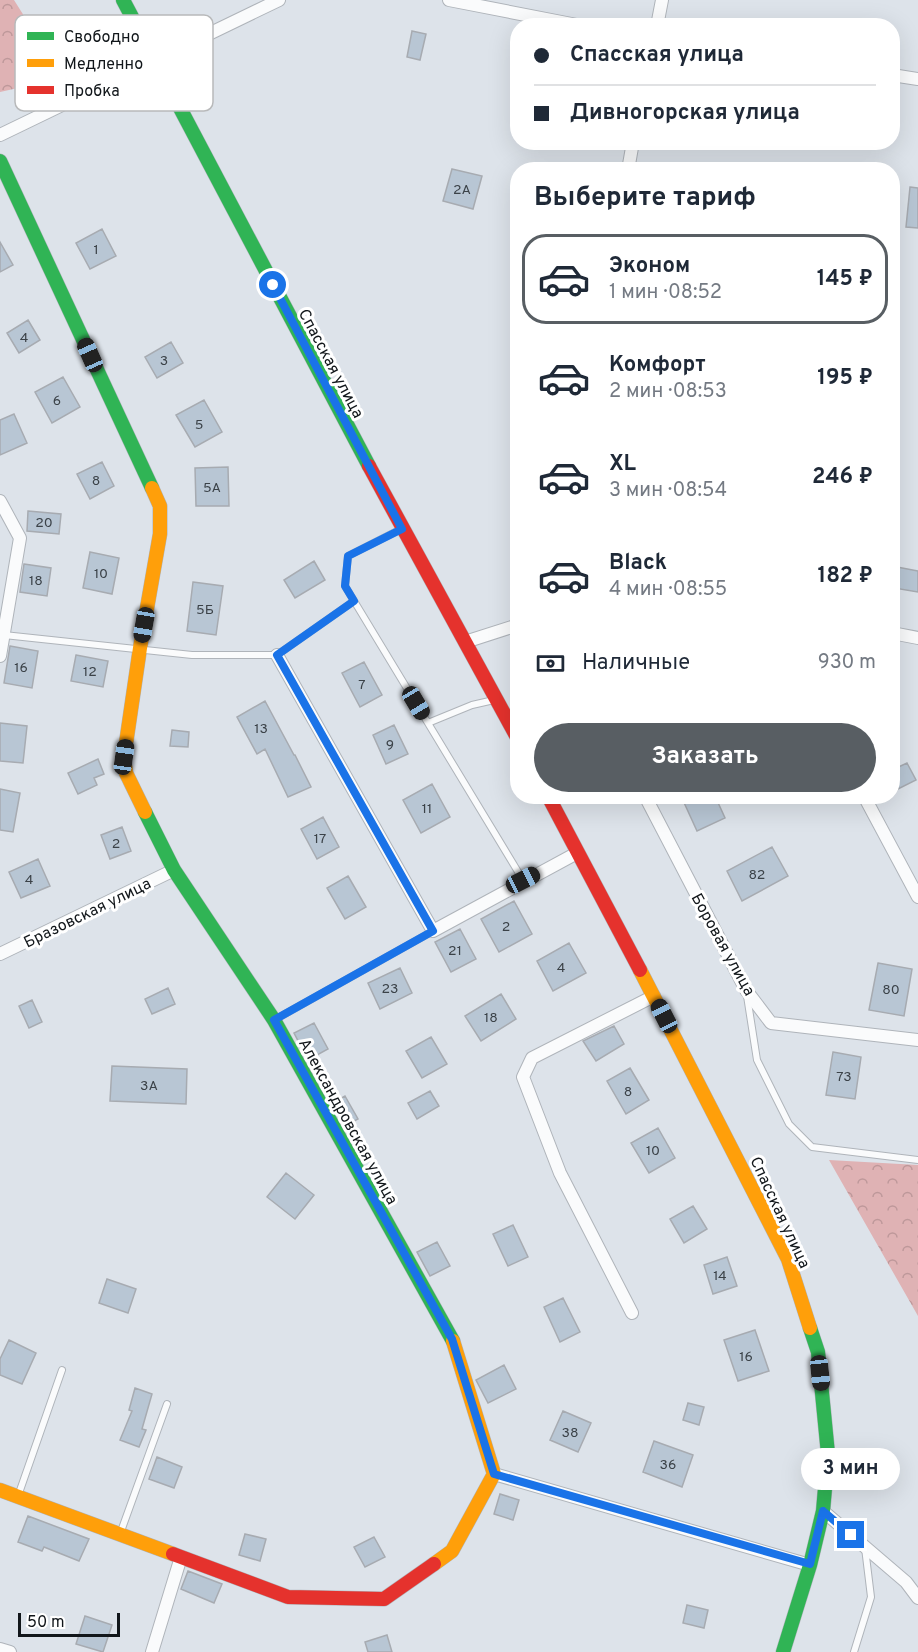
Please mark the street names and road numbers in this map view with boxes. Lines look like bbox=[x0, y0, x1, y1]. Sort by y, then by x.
street label: Спасская улица bbox=[293, 306, 367, 422]
street label: Бразовская улица bbox=[21, 874, 155, 953]
street label: Боровая улица bbox=[686, 890, 759, 1000]
street label: Александровская улица bbox=[293, 1035, 401, 1209]
street label: Спасская улица bbox=[745, 1154, 814, 1272]

